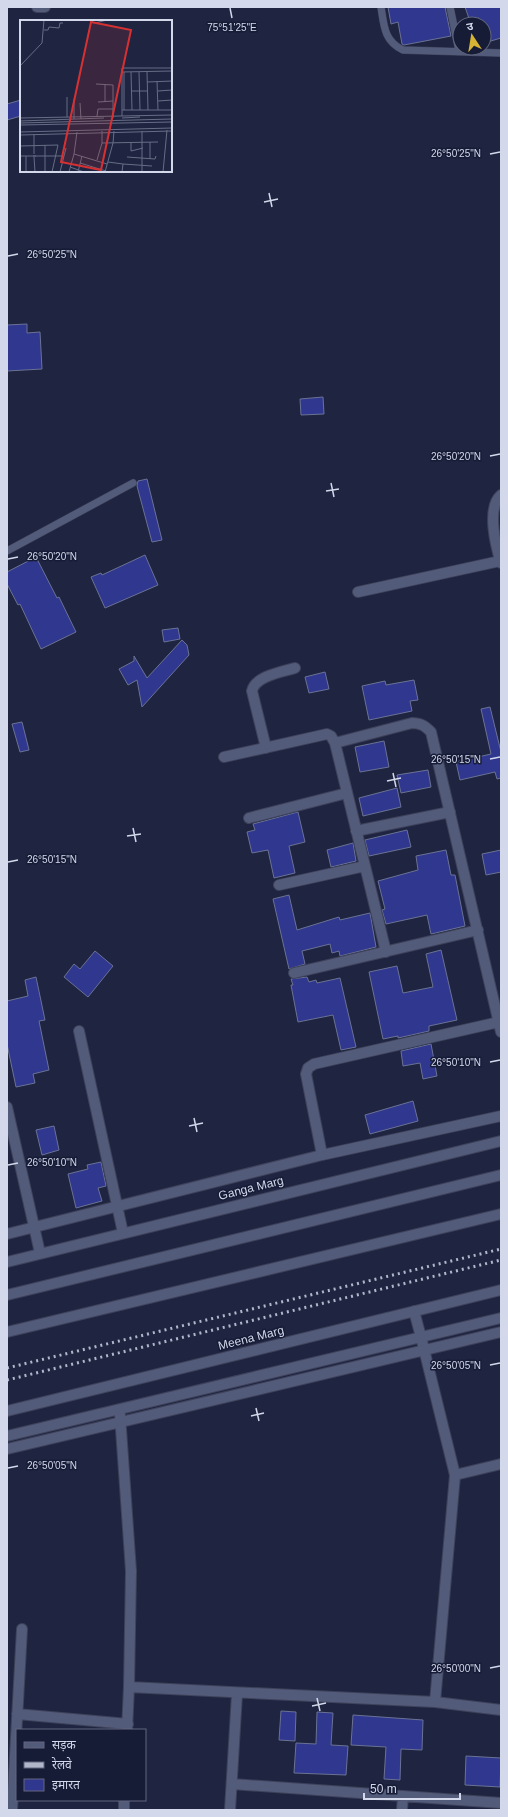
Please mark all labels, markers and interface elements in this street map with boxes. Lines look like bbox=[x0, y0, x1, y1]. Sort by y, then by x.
north arrow bbox=[452, 16, 492, 56]
inset map bbox=[20, 20, 172, 172]
text: उ bbox=[466, 20, 475, 33]
text: 75°51'25"E bbox=[207, 22, 257, 33]
text: 26°50'25"N bbox=[431, 148, 481, 159]
text: 26°50'25"N bbox=[27, 249, 77, 260]
text: 26°50'20"N bbox=[431, 451, 481, 462]
text: 26°50'20"N bbox=[27, 551, 77, 562]
text: 26°50'15"N bbox=[431, 754, 481, 765]
text: 26°50'15"N bbox=[27, 854, 77, 865]
text: 26°50'10"N bbox=[431, 1057, 481, 1068]
text: 26°50'10"N bbox=[27, 1157, 77, 1168]
street label: Ganga Marg bbox=[217, 1173, 285, 1203]
street label: Meena Marg bbox=[217, 1323, 285, 1353]
text: 26°50'05"N bbox=[431, 1360, 481, 1371]
text: 26°50'05"N bbox=[27, 1460, 77, 1471]
text: 26°50'00"N bbox=[431, 1663, 481, 1674]
legend bbox=[16, 1729, 146, 1801]
text: सड़क bbox=[52, 1738, 77, 1752]
text: रेलवे bbox=[52, 1757, 72, 1772]
scale bar bbox=[364, 1775, 460, 1801]
text: इमारत bbox=[52, 1778, 81, 1792]
text: 50 m bbox=[370, 1782, 397, 1796]

